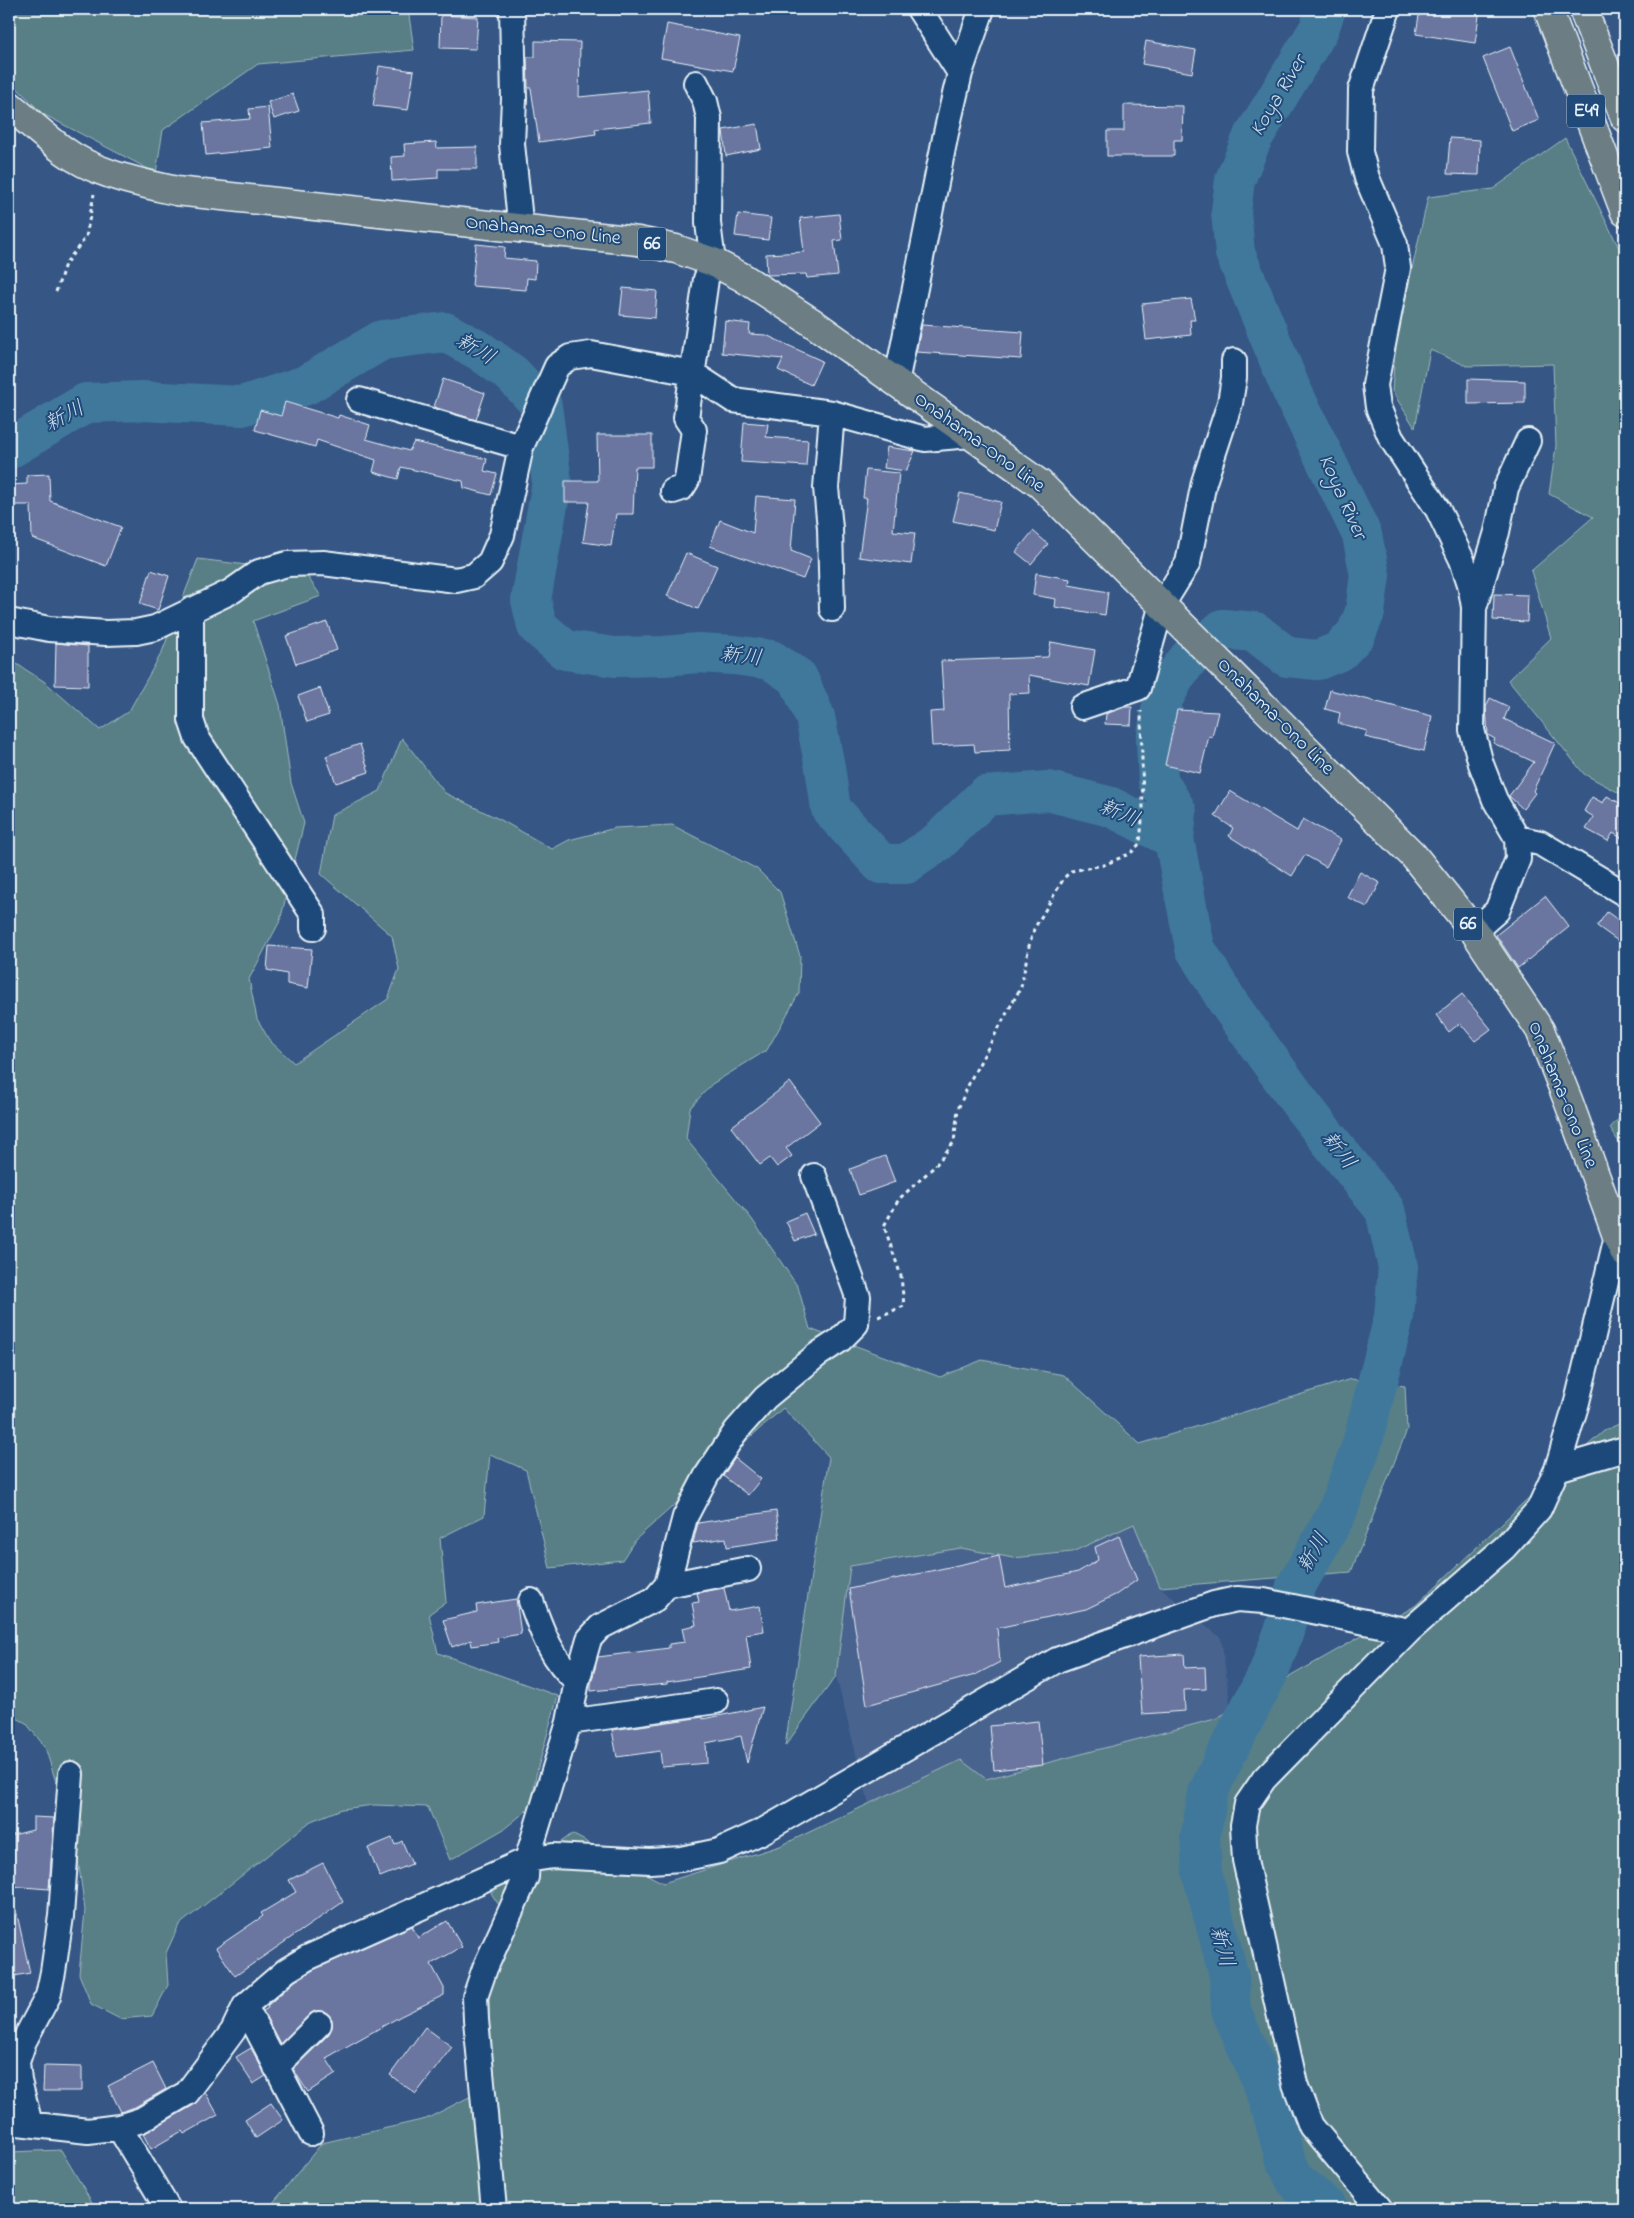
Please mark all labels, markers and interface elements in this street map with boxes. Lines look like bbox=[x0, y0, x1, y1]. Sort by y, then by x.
water label: Koya River bbox=[1243, 48, 1316, 142]
road number: E49 bbox=[1567, 94, 1605, 128]
street label: Onahama-Ono Line bbox=[464, 208, 622, 254]
road number: 66 bbox=[638, 228, 666, 260]
water label: 新川 bbox=[449, 326, 501, 374]
street label: Onahama-Ono Line bbox=[907, 385, 1051, 501]
water label: 新川 bbox=[39, 394, 91, 440]
water label: Koya River bbox=[1310, 450, 1375, 546]
water label: 新川 bbox=[718, 640, 764, 674]
street label: Onahama-Ono Line bbox=[1210, 652, 1340, 782]
water label: 新川 bbox=[1094, 792, 1144, 836]
road number: 66 bbox=[1454, 908, 1482, 941]
street label: Onahama-Ono Line bbox=[1519, 1017, 1605, 1173]
water label: 新川 bbox=[1313, 1125, 1363, 1177]
water label: 新川 bbox=[1291, 1527, 1337, 1579]
water label: 新川 bbox=[1201, 1923, 1241, 1971]

